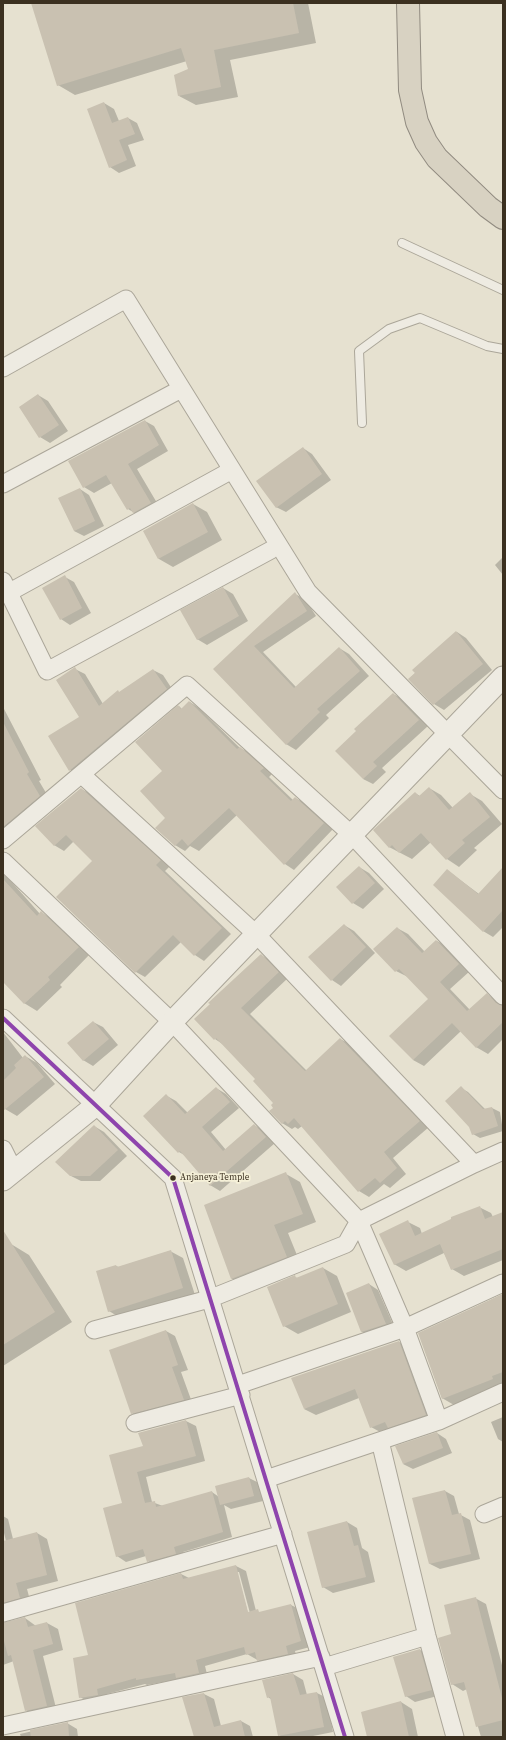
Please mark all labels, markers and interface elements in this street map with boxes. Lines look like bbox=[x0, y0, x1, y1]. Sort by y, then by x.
marker: Anjaneya Temple bbox=[168, 1173, 178, 1183]
place label: Anjaneya Temple bbox=[180, 1173, 249, 1183]

